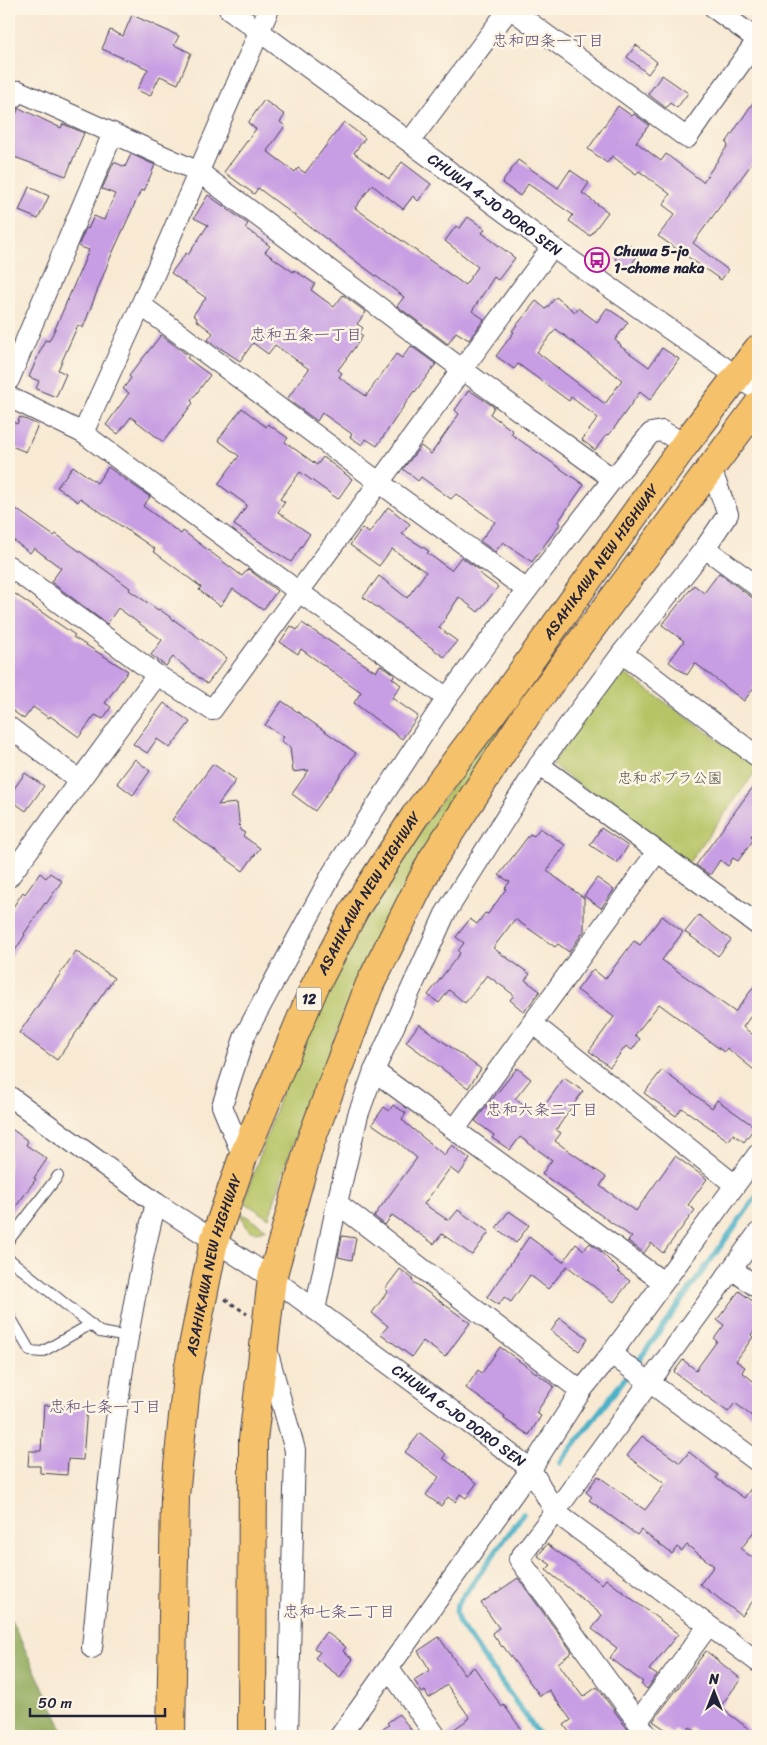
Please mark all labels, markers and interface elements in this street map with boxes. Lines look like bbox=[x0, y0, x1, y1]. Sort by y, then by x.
district label: 忠和四条一丁目 bbox=[492, 26, 604, 55]
street label: CHUWA 4-JO DORO SEN bbox=[422, 146, 568, 264]
place label: Chuwa 5-jo 1-chome naka bbox=[613, 238, 705, 281]
bus stop icon: Chuwa 5-jo 1-chome naka bbox=[584, 247, 610, 273]
district label: 忠和五条一丁目 bbox=[250, 320, 362, 349]
street label: ASAHIKAWA NEW HIGHWAY bbox=[535, 478, 666, 646]
park label: 忠和ポプラ公園 bbox=[617, 765, 723, 791]
street label: ASAHIKAWA NEW HIGHWAY bbox=[309, 806, 428, 981]
road number: 12 bbox=[296, 988, 322, 1011]
district label: 忠和六条二丁目 bbox=[486, 1095, 598, 1124]
street label: ASAHIKAWA NEW HIGHWAY bbox=[178, 1170, 249, 1359]
street label: CHUWA 6-JO DORO SEN bbox=[386, 1357, 532, 1474]
district label: 忠和七条一丁目 bbox=[49, 1392, 161, 1421]
district label: 忠和七条二丁目 bbox=[283, 1597, 395, 1626]
text: N bbox=[708, 1667, 719, 1692]
north arrow bbox=[690, 1668, 740, 1718]
scale bar bbox=[30, 1685, 165, 1717]
text: 50 m bbox=[38, 1690, 73, 1716]

